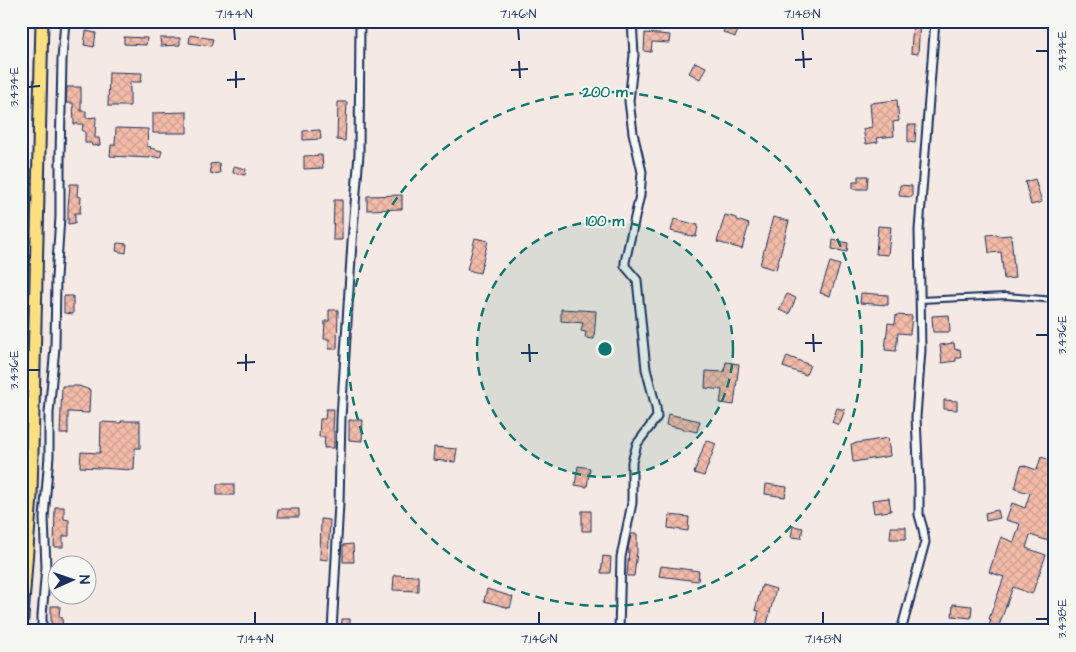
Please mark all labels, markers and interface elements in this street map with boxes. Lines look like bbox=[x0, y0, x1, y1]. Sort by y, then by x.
text: 7.144°N bbox=[215, 6, 253, 23]
text: 7.146°N bbox=[500, 6, 537, 23]
text: 7.148°N bbox=[784, 6, 821, 23]
text: 3.434°E bbox=[1054, 31, 1071, 71]
text: 3.434°E bbox=[6, 67, 23, 107]
text: 200 m bbox=[581, 82, 628, 103]
text: 100 m bbox=[586, 211, 625, 232]
text: 3.436°E bbox=[1054, 315, 1071, 355]
centre of rings bbox=[596, 340, 614, 358]
text: 3.436°E bbox=[6, 350, 23, 390]
north arrow bbox=[48, 554, 98, 604]
text: N bbox=[74, 575, 94, 585]
text: 3.438°E bbox=[1054, 599, 1071, 639]
text: 7.144°N bbox=[236, 631, 274, 648]
text: 7.146°N bbox=[521, 631, 558, 648]
text: 7.148°N bbox=[805, 631, 842, 648]

